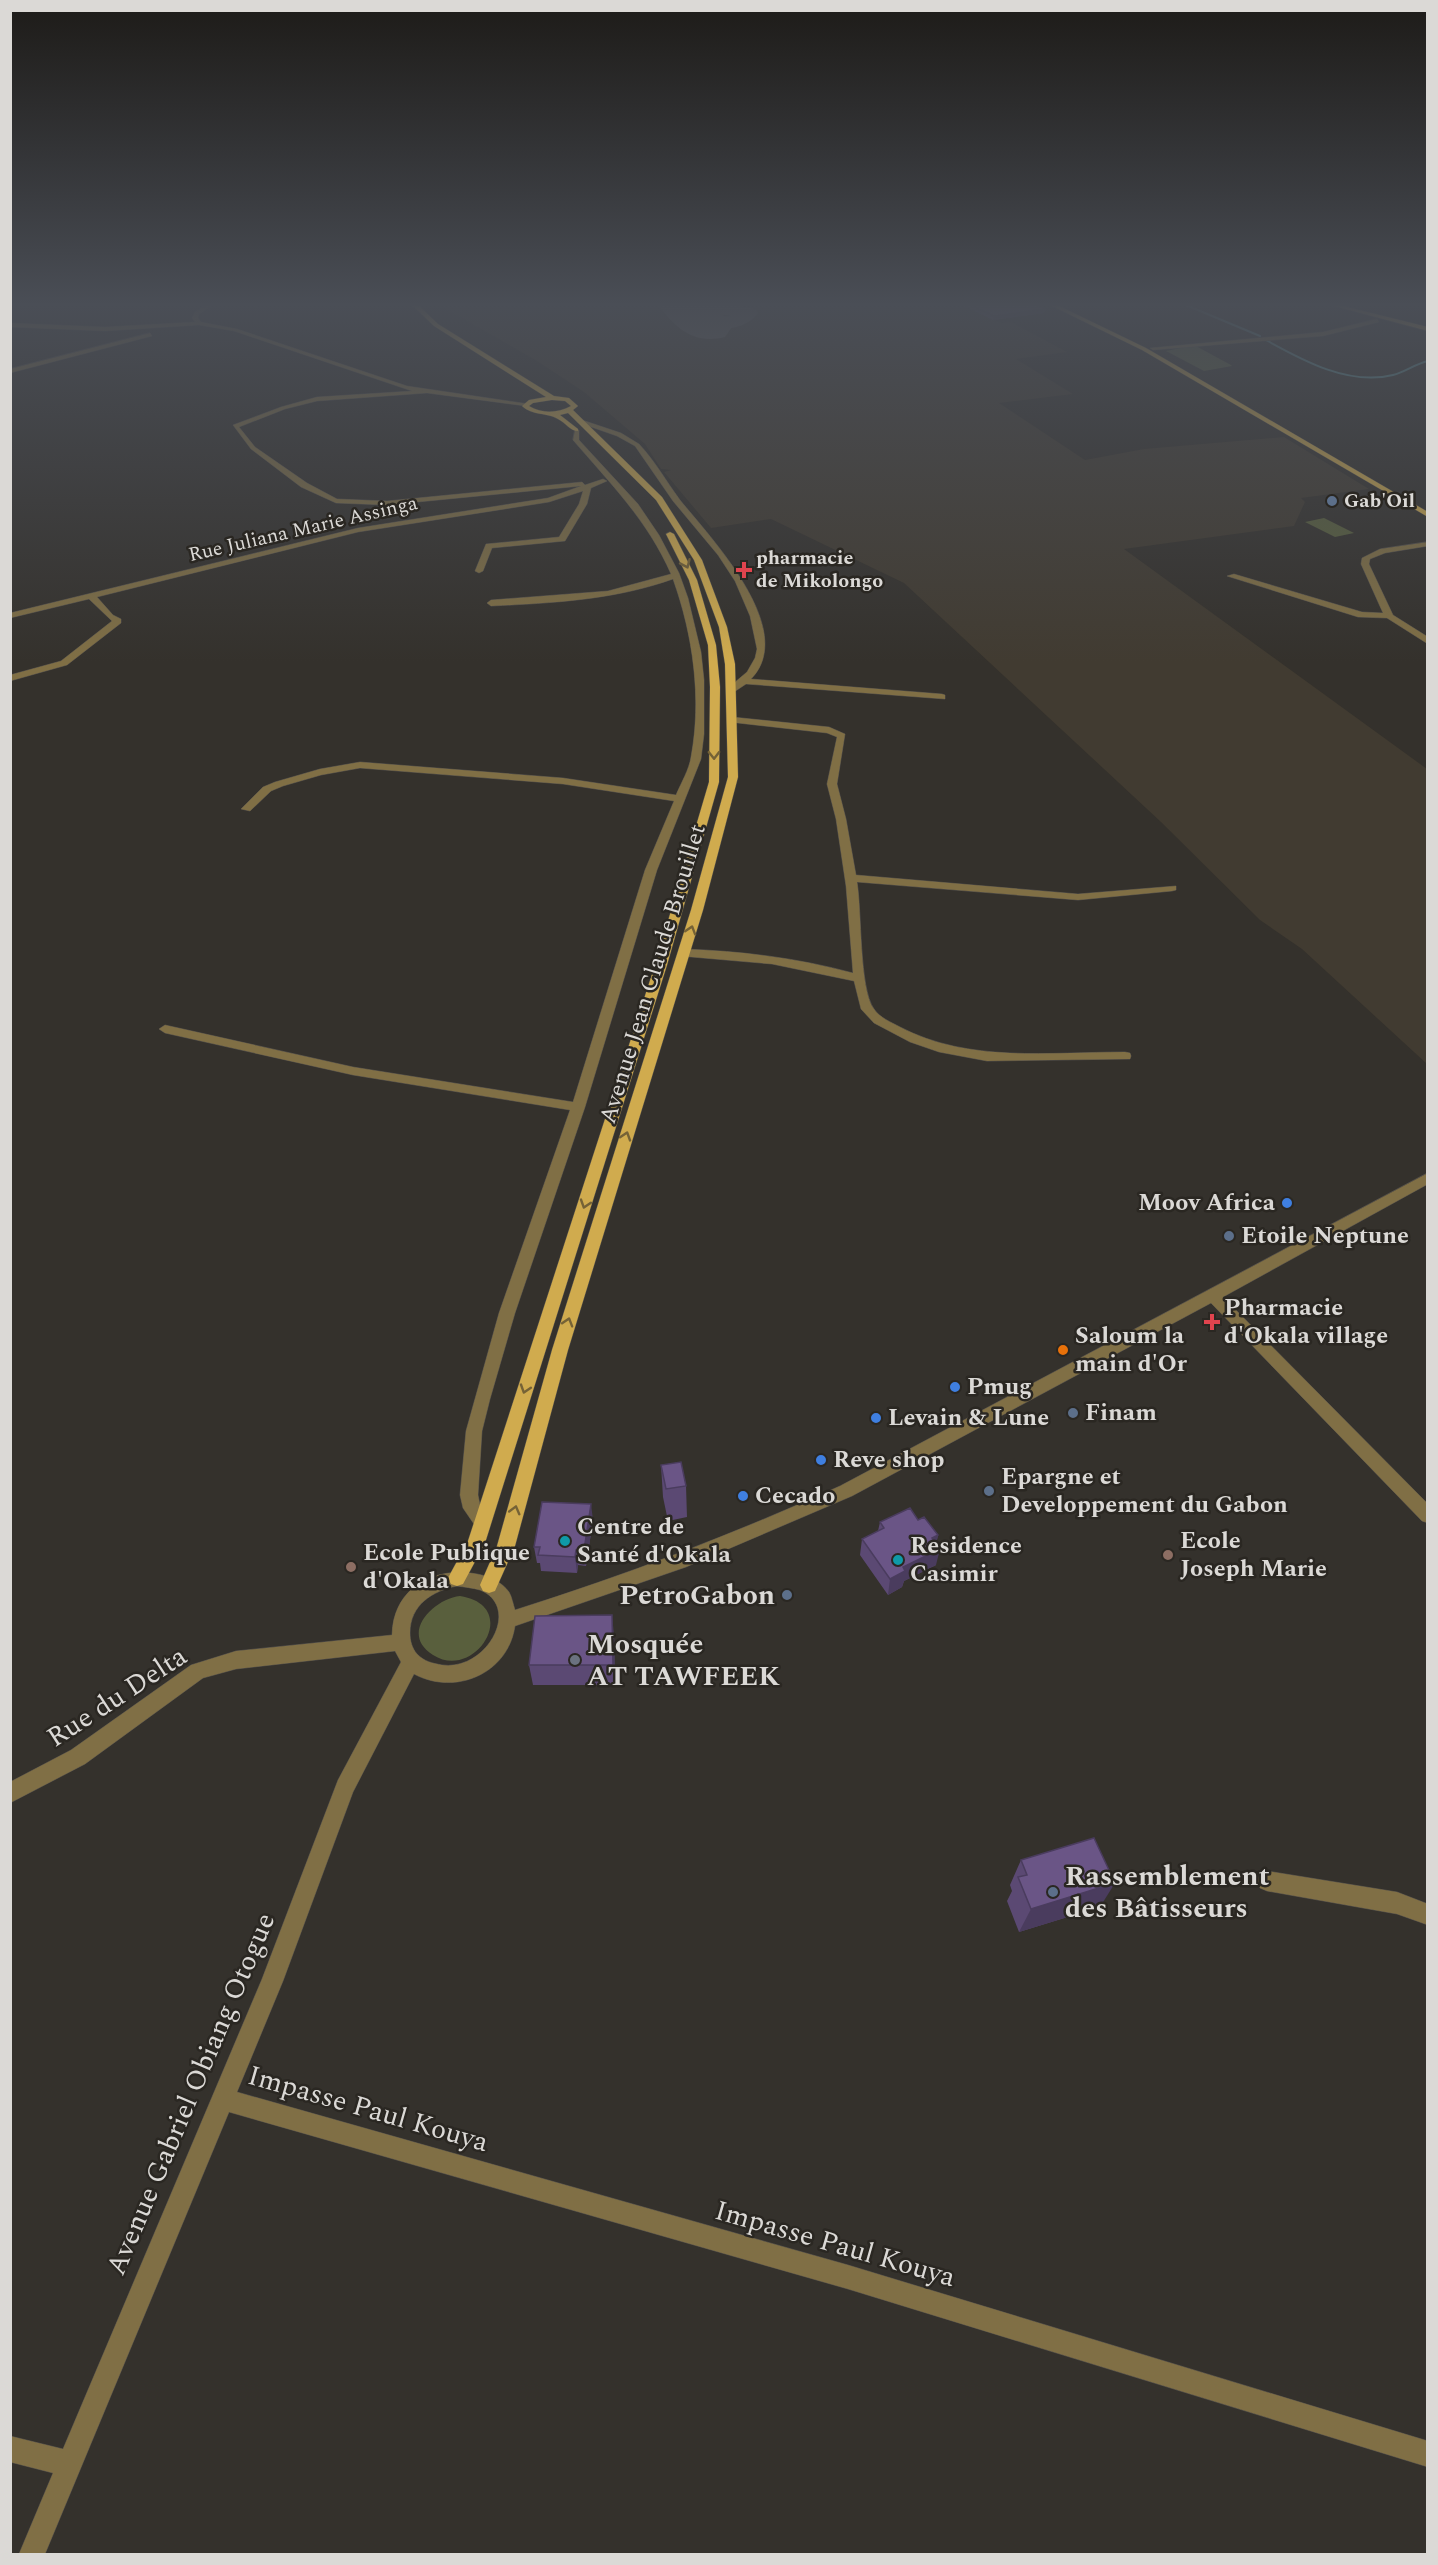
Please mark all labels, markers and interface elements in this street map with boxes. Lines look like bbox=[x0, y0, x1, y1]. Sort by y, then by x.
place label: Gab'Oil bbox=[1344, 486, 1415, 516]
street label: Rue Juliana Marie Assinga bbox=[186, 488, 421, 570]
marker: Gab'Oil bbox=[1325, 494, 1339, 508]
place label: pharmacie de Mikolongo bbox=[756, 543, 883, 596]
one-way arrow bbox=[679, 558, 691, 569]
marker: pharmacie de Mikolongo bbox=[737, 563, 751, 577]
one-way arrow bbox=[708, 750, 721, 759]
street label: Avenue Jean Claude Brouillet bbox=[590, 820, 716, 1128]
one-way arrow bbox=[684, 925, 696, 936]
one-way arrow bbox=[619, 1131, 631, 1142]
place label: Moov Africa bbox=[1138, 1185, 1276, 1221]
marker: Moov Africa bbox=[1280, 1196, 1294, 1210]
one-way arrow bbox=[580, 1198, 592, 1209]
place label: Etoile Neptune bbox=[1241, 1218, 1409, 1254]
marker: Etoile Neptune bbox=[1222, 1229, 1236, 1243]
place label: Pharmacie d'Okala village bbox=[1224, 1290, 1388, 1354]
marker: Pharmacie d'Okala village bbox=[1205, 1315, 1219, 1329]
one-way arrow bbox=[561, 1317, 573, 1328]
place label: Saloum la main d'Or bbox=[1075, 1318, 1188, 1382]
marker: Saloum la main d'Or bbox=[1056, 1343, 1070, 1357]
place label: Pmug bbox=[967, 1369, 1032, 1405]
marker: Pmug bbox=[948, 1380, 962, 1394]
one-way arrow bbox=[520, 1383, 532, 1394]
place label: Finam bbox=[1085, 1395, 1157, 1431]
place label: Levain & Lune bbox=[888, 1400, 1049, 1436]
marker: Finam bbox=[1066, 1406, 1080, 1420]
marker: Levain & Lune bbox=[869, 1411, 883, 1425]
place label: Reve shop bbox=[833, 1442, 944, 1478]
marker: Reve shop bbox=[814, 1453, 828, 1467]
place label: Epargne et Developpement du Gabon bbox=[1001, 1459, 1288, 1523]
place label: Cecado bbox=[755, 1478, 835, 1514]
marker: Epargne et Developpement du Gabon bbox=[982, 1484, 996, 1498]
marker: Cecado bbox=[736, 1489, 750, 1503]
one-way arrow bbox=[508, 1505, 521, 1515]
place label: Centre de Santé d'Okala bbox=[577, 1509, 732, 1573]
place label: Ecole Joseph Marie bbox=[1180, 1523, 1327, 1587]
place label: Residence Casimir bbox=[910, 1528, 1022, 1592]
marker: Centre de Santé d'Okala bbox=[558, 1534, 572, 1548]
place label: Ecole Publique d'Okala bbox=[363, 1535, 530, 1599]
marker: Ecole Joseph Marie bbox=[1161, 1548, 1175, 1562]
marker: Residence Casimir bbox=[891, 1553, 905, 1567]
marker: Ecole Publique d'Okala bbox=[344, 1560, 358, 1574]
place label: PetroGabon bbox=[619, 1574, 775, 1617]
marker: PetroGabon bbox=[780, 1588, 794, 1602]
place label: Mosquée AT TAWFEEK bbox=[587, 1623, 780, 1698]
street label: Rue du Delta bbox=[38, 1635, 196, 1759]
marker: Mosquée AT TAWFEEK bbox=[568, 1653, 582, 1667]
place label: Rassemblement des Bâtisseurs bbox=[1065, 1855, 1270, 1930]
marker: Rassemblement des Bâtisseurs bbox=[1046, 1885, 1060, 1899]
street label: Avenue Gabriel Obiang Otogue bbox=[95, 1906, 287, 2282]
street label: Impasse Paul Kouya bbox=[243, 2054, 494, 2164]
street label: Impasse Paul Kouya bbox=[710, 2189, 961, 2299]

